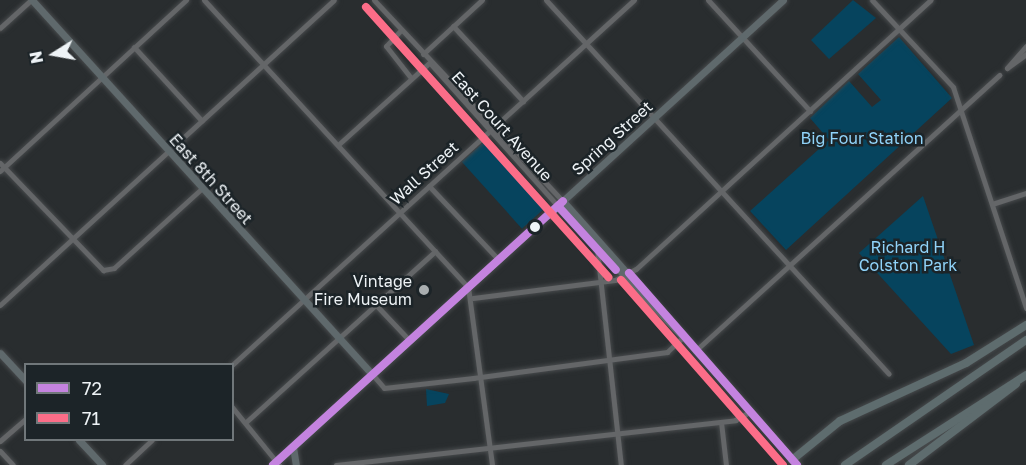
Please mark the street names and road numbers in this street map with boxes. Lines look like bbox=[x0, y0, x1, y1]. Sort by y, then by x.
street label: East Court Avenue bbox=[448, 67, 556, 185]
street label: Spring Street bbox=[568, 97, 656, 179]
street label: East 8th Street bbox=[165, 130, 257, 228]
street label: Wall Street bbox=[386, 137, 462, 209]

